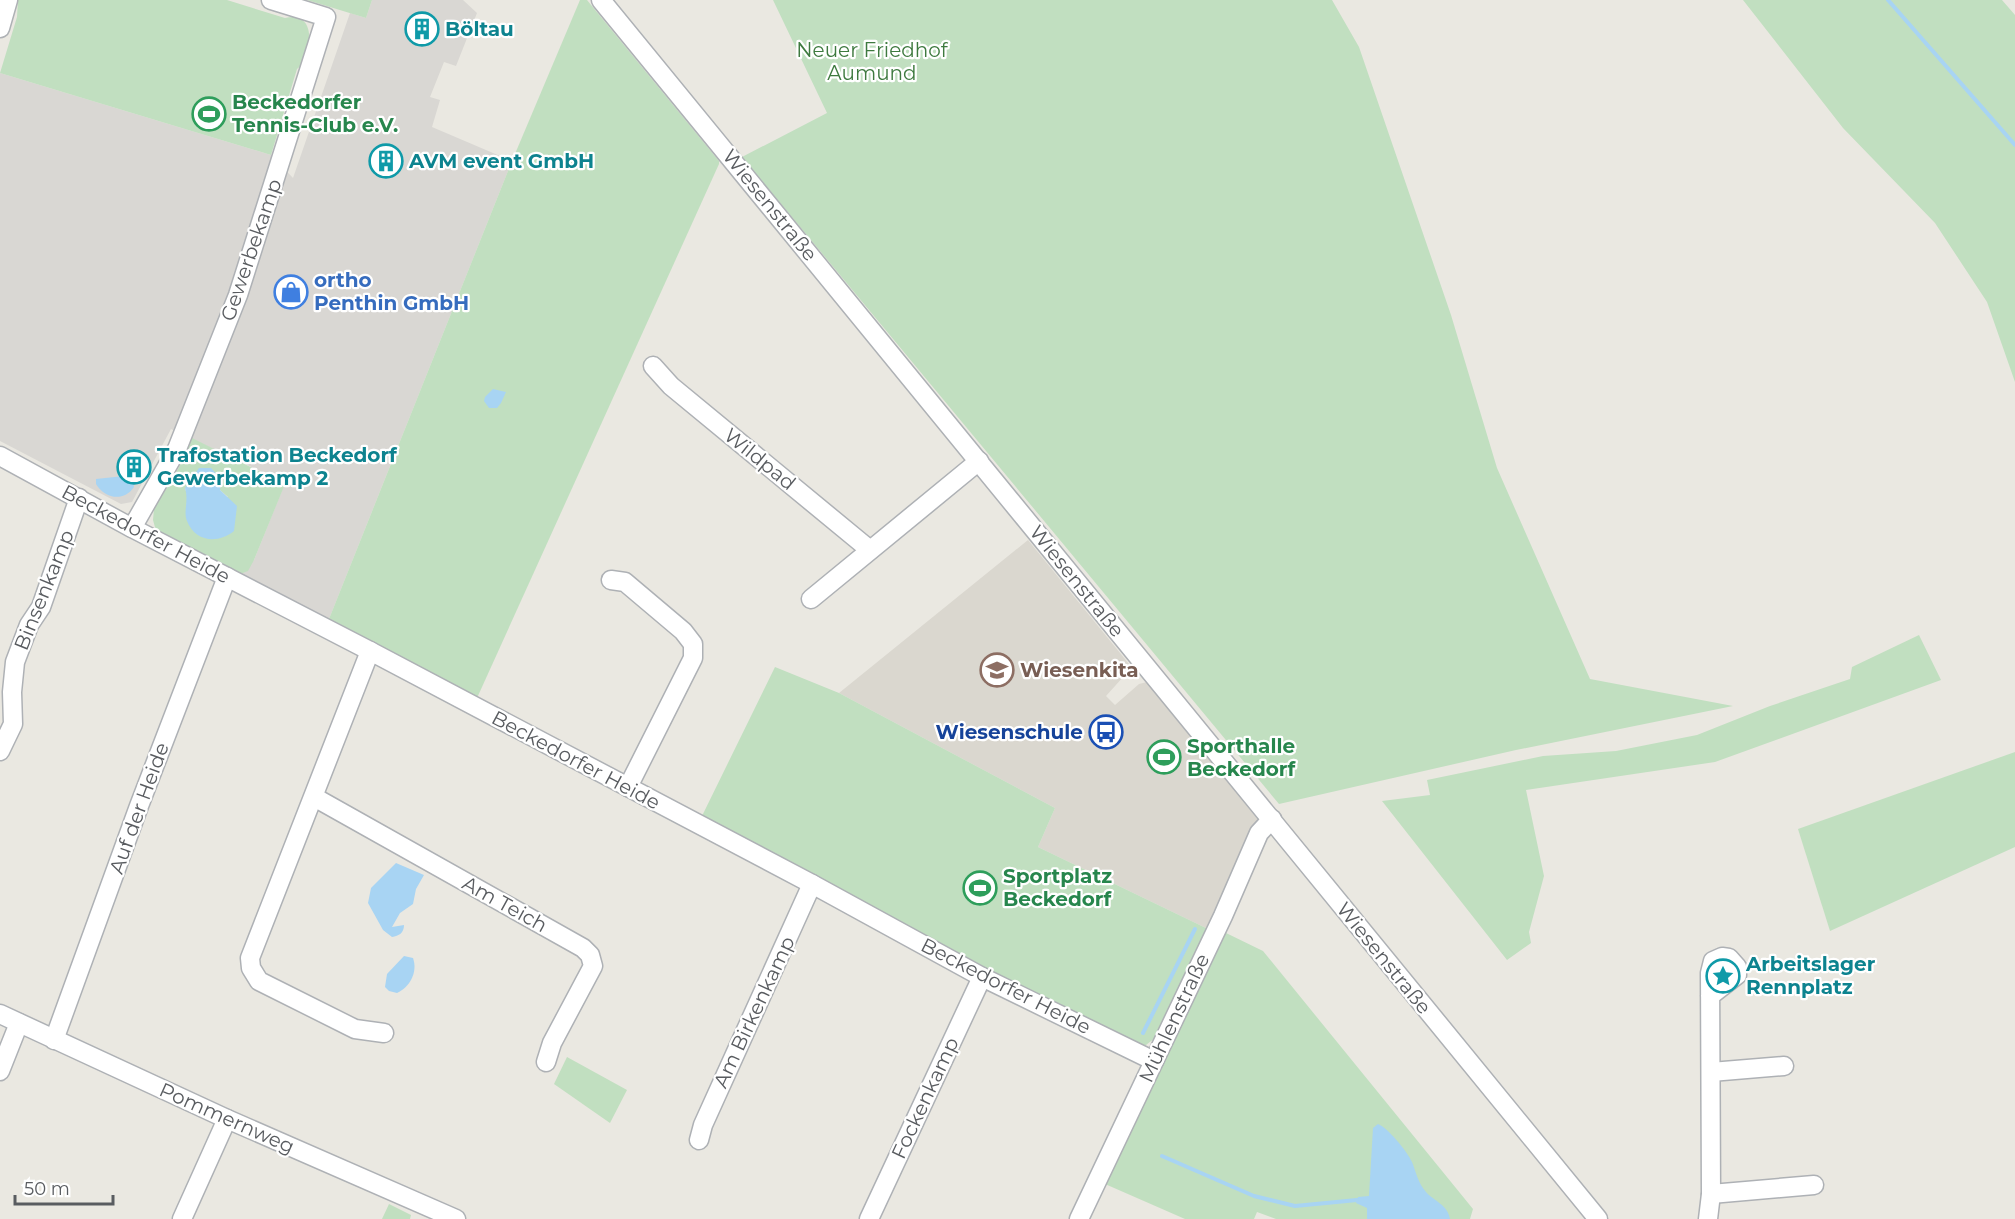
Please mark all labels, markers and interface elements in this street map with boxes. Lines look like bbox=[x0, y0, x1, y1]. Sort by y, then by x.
building icon: Böltau bbox=[404, 11, 440, 47]
place label: Böltau bbox=[445, 17, 514, 41]
park label: Neuer Friedhof Aumund bbox=[796, 38, 949, 85]
place label: Beckedorfer Tennis-Club e.V. bbox=[232, 90, 398, 137]
sports icon: Beckedorfer Tennis-Club e.V. bbox=[191, 96, 227, 132]
building icon: AVM event GmbH bbox=[368, 143, 404, 179]
street label: Wiesenstraße bbox=[718, 144, 822, 266]
place label: AVM event GmbH bbox=[408, 149, 594, 173]
street label: Gewerbekamp bbox=[215, 176, 287, 324]
place label: ortho Penthin GmbH bbox=[314, 268, 469, 315]
shop icon: ortho Penthin GmbH bbox=[273, 274, 309, 310]
street label: Wildpad bbox=[719, 423, 801, 495]
place label: Trafostation Beckedorf Gewerbekamp 2 bbox=[157, 443, 398, 490]
building icon: Trafostation Beckedorf Gewerbekamp 2 bbox=[116, 449, 152, 485]
street label: Beckedorfer Heide bbox=[58, 479, 234, 589]
street label: Wiesenstraße bbox=[1025, 520, 1129, 642]
street label: Binsenkamp bbox=[9, 526, 79, 654]
school or university icon: Wiesenkita bbox=[979, 652, 1015, 688]
place label: Wiesenkita bbox=[1020, 658, 1139, 682]
street label: Beckedorfer Heide bbox=[488, 705, 664, 815]
bus stop icon: Wiesenschule bbox=[1088, 714, 1124, 750]
place label: Wiesenschule bbox=[936, 720, 1083, 744]
place label: Sporthalle Beckedorf bbox=[1187, 734, 1296, 781]
street label: Auf der Heide bbox=[104, 739, 174, 877]
sports icon: Sporthalle Beckedorf bbox=[1146, 739, 1182, 775]
place label: Sportplatz Beckedorf bbox=[1003, 864, 1112, 911]
sports icon: Sportplatz Beckedorf bbox=[962, 870, 998, 906]
street label: Am Teich bbox=[458, 871, 552, 937]
street label: Wiesenstraße bbox=[1332, 897, 1436, 1019]
street label: Am Birkenkamp bbox=[708, 932, 800, 1092]
street label: Beckedorfer Heide bbox=[917, 933, 1095, 1039]
street label: Mühlenstraße bbox=[1134, 950, 1214, 1086]
place label: Arbeitslager Rennplatz bbox=[1745, 952, 1876, 999]
place icon: Arbeitslager Rennplatz bbox=[1705, 958, 1741, 994]
street label: Fockenkamp bbox=[886, 1033, 964, 1163]
street label: Pommernweg bbox=[156, 1077, 298, 1159]
scale bar bbox=[15, 1168, 112, 1206]
text: 50 m bbox=[24, 1178, 70, 1200]

